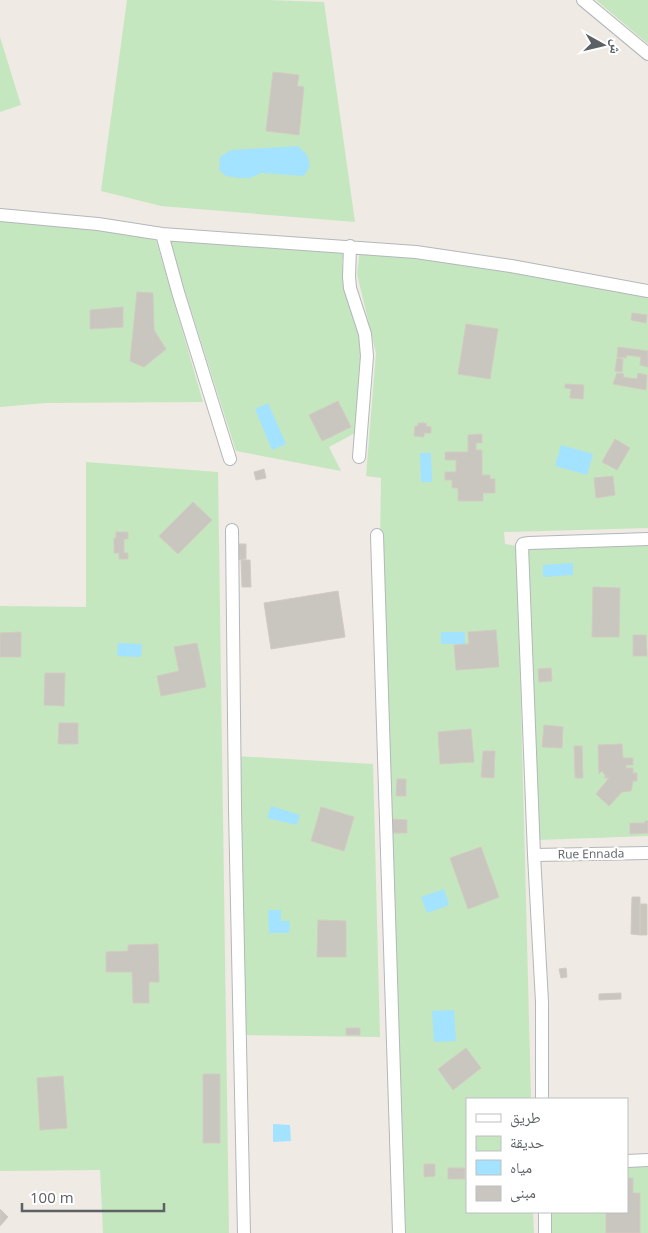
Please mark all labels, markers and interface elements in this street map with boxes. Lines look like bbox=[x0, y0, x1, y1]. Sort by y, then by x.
north arrow bbox=[578, 20, 628, 70]
text: ش bbox=[606, 38, 627, 56]
street label: Rue Ennada bbox=[558, 844, 624, 863]
legend bbox=[466, 1098, 628, 1213]
text: طريق bbox=[510, 1107, 541, 1128]
text: حديقة bbox=[510, 1132, 545, 1152]
text: مياه bbox=[510, 1157, 532, 1177]
scale bar bbox=[22, 1180, 165, 1212]
text: مبنى bbox=[510, 1182, 536, 1203]
text: 100 m bbox=[30, 1187, 74, 1207]

